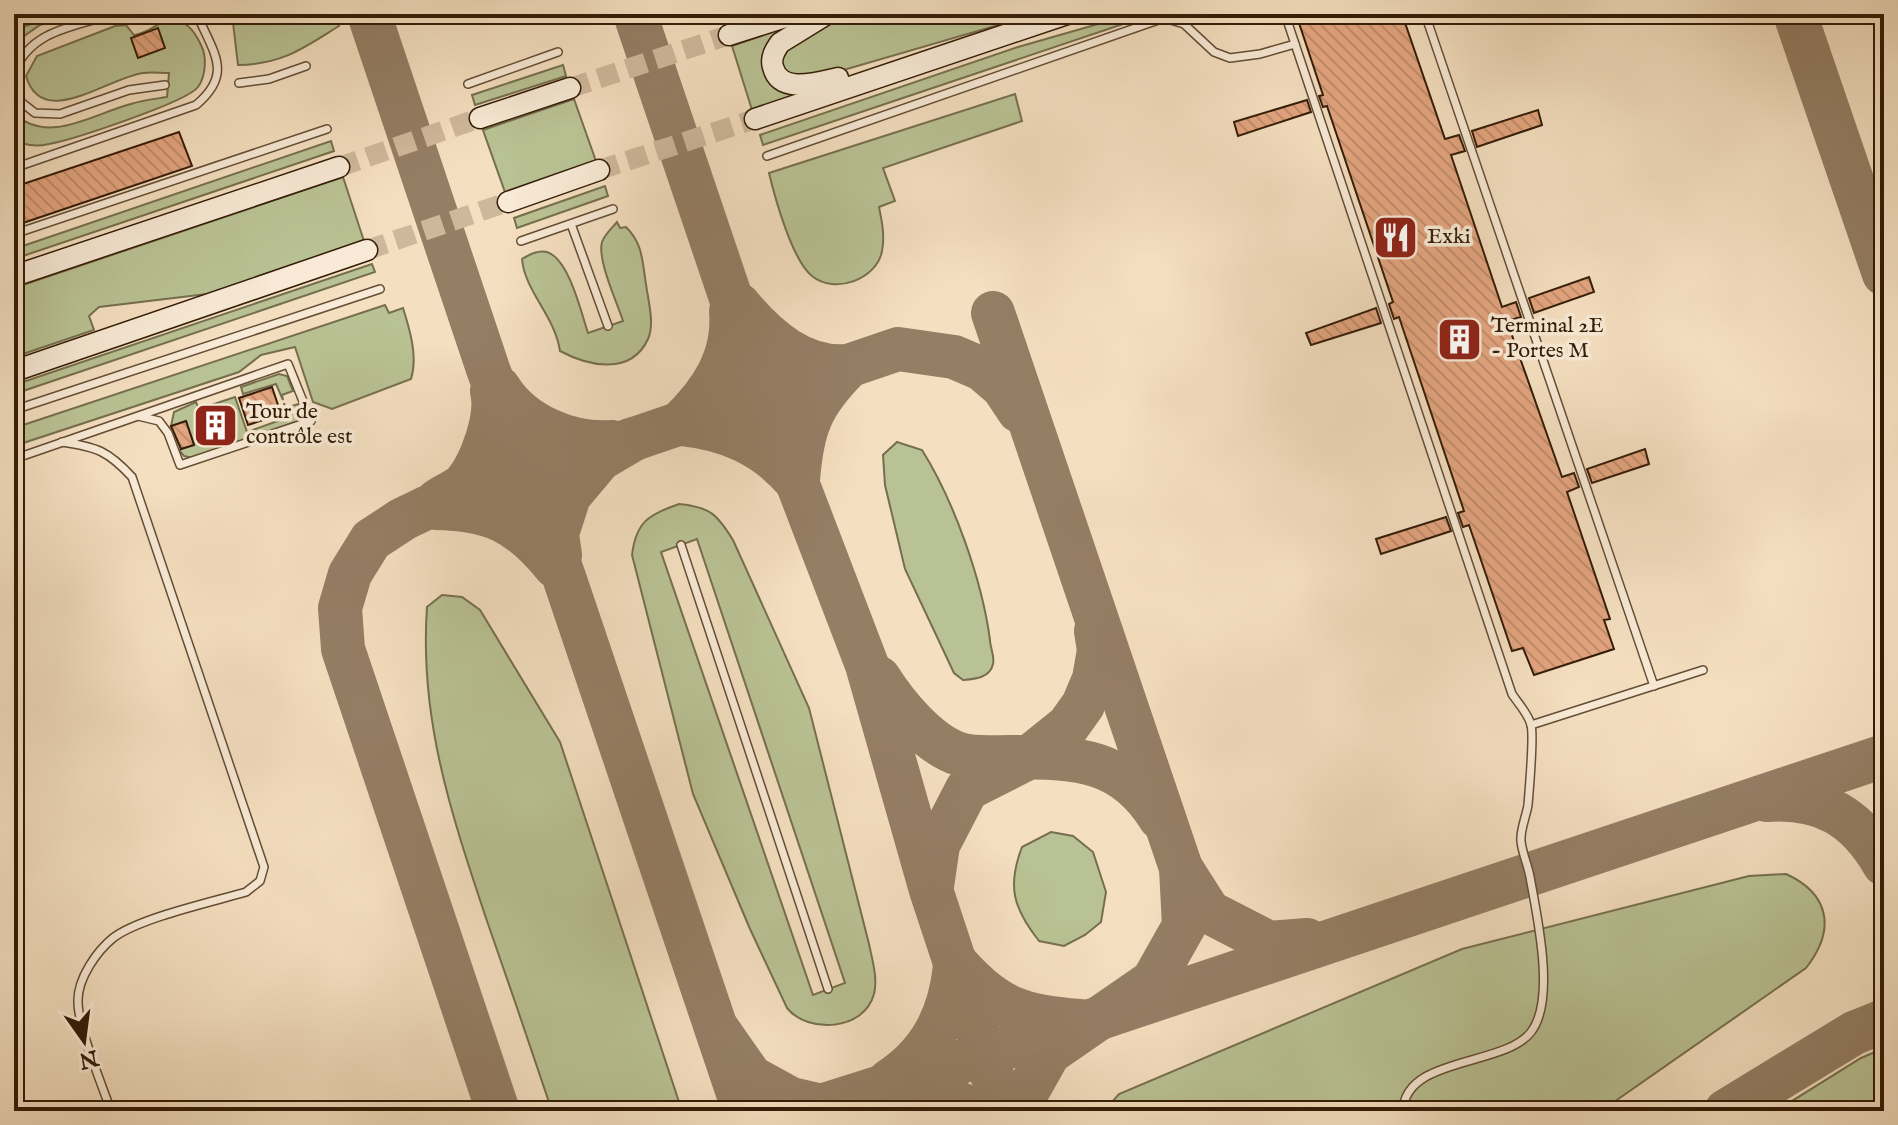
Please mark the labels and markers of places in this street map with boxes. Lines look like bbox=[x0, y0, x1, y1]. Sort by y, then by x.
restaurant icon: Exki bbox=[1372, 213, 1420, 261]
place label: Exki bbox=[1427, 223, 1471, 251]
place label: Terminal 2E - Portes M bbox=[1491, 312, 1604, 365]
building icon: Terminal 2E - Portes M bbox=[1436, 315, 1484, 363]
place label: Tour de contrôle est bbox=[246, 398, 353, 451]
building icon: Tour de contrôle est bbox=[191, 401, 239, 449]

